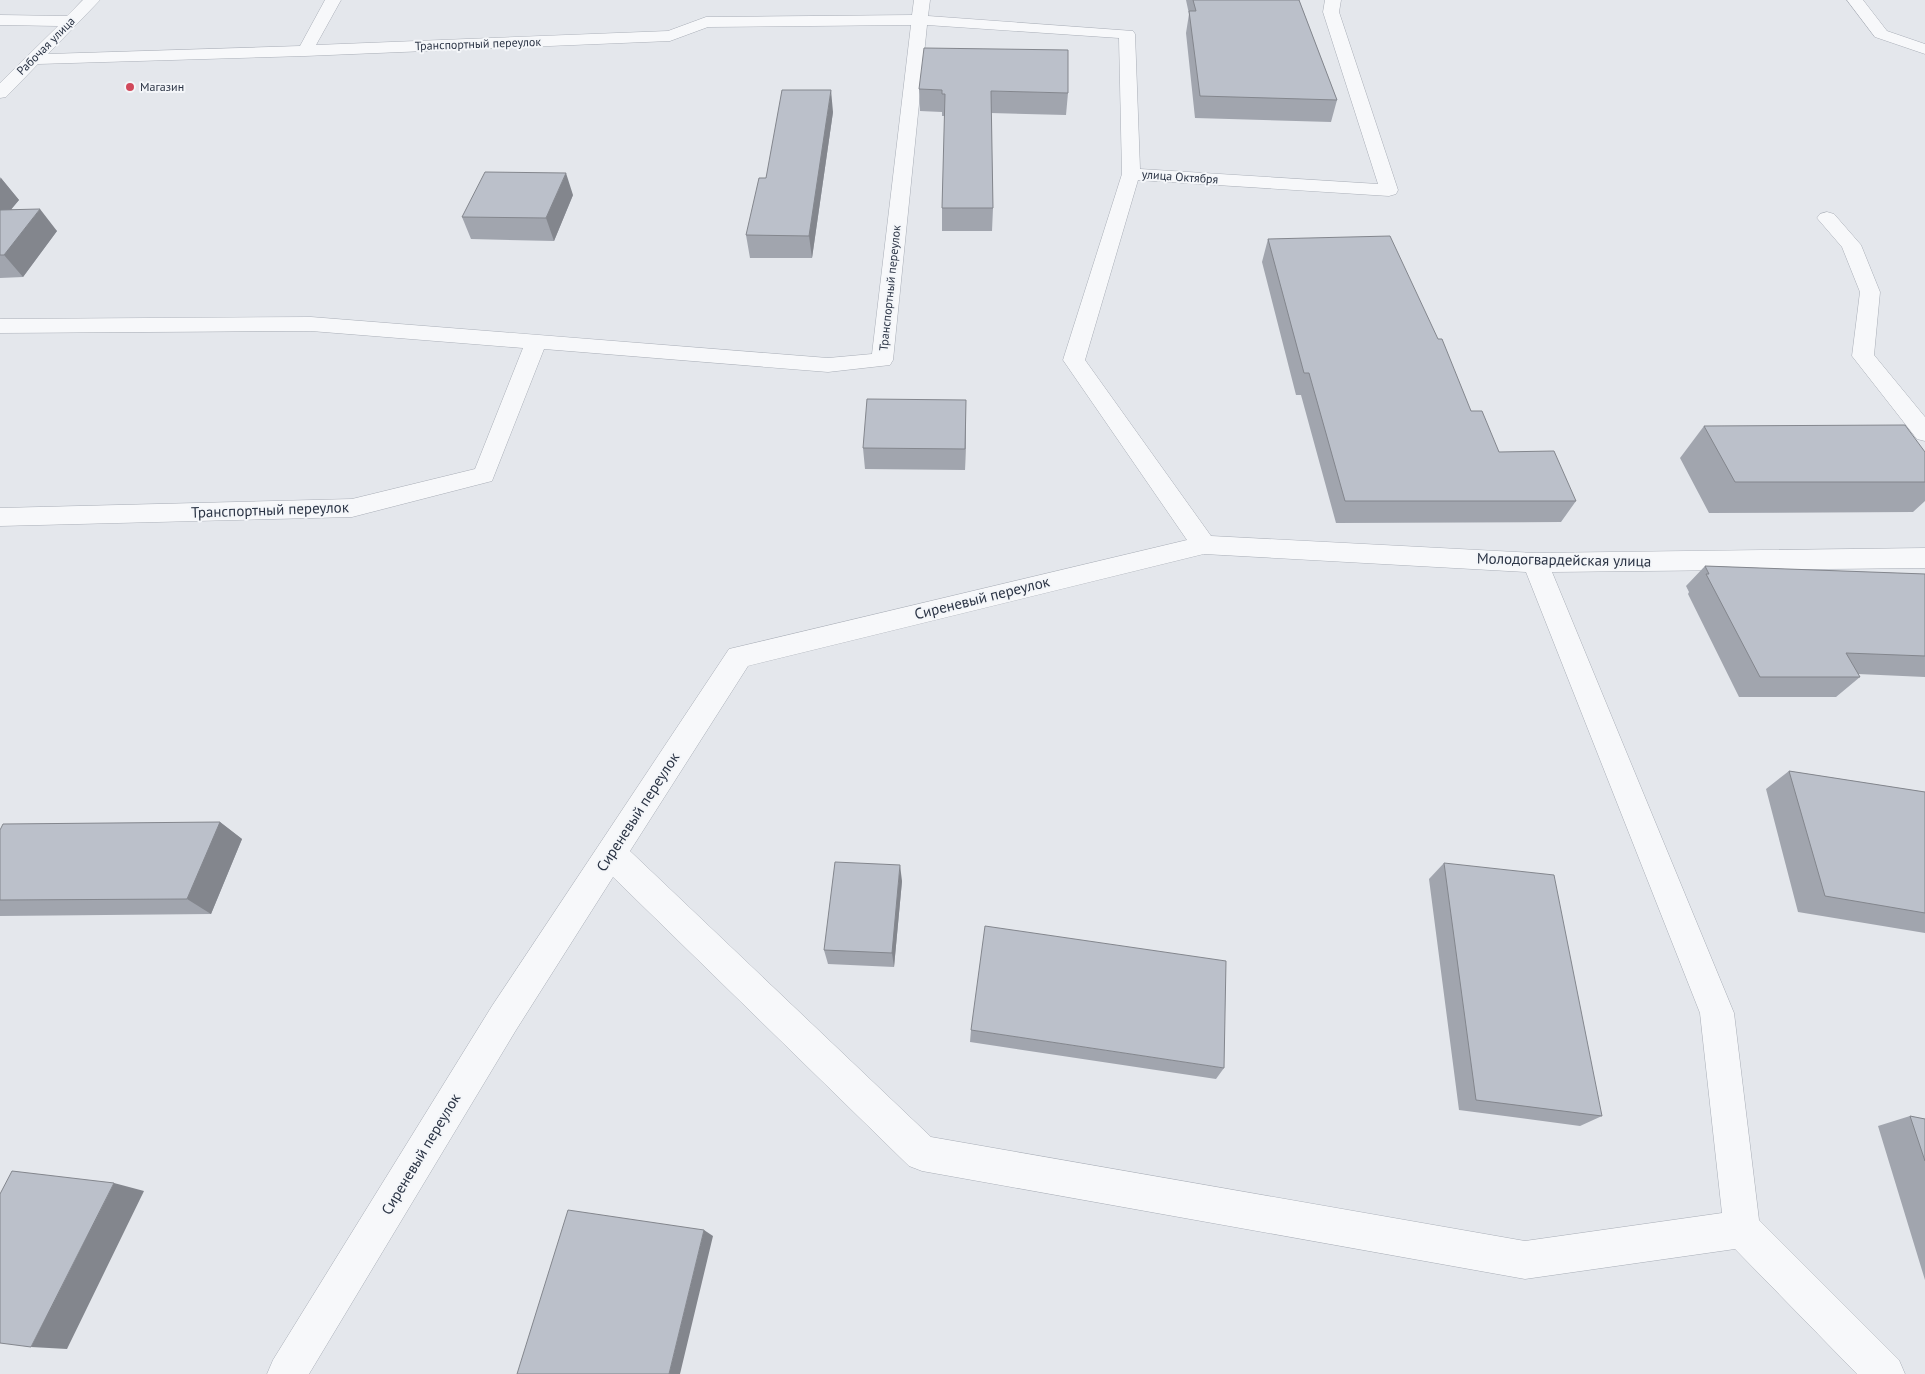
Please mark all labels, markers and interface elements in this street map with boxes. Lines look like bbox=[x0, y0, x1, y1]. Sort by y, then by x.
street label: Рабочая улица bbox=[13, 13, 78, 78]
street label: Транспортный переулок bbox=[415, 34, 542, 53]
place label: Магазин bbox=[140, 79, 184, 94]
marker: Магазин bbox=[124, 81, 136, 93]
street label: улица Октября bbox=[1141, 166, 1219, 187]
street label: Транспортный переулок bbox=[875, 224, 904, 352]
street label: Транспортный переулок bbox=[191, 497, 350, 522]
street label: Молодогвардейская улица bbox=[1477, 548, 1651, 571]
street label: Сиреневый переулок bbox=[912, 571, 1052, 623]
street label: Сиреневый переулок bbox=[592, 748, 684, 875]
street label: Сиреневый переулок bbox=[377, 1089, 465, 1218]

